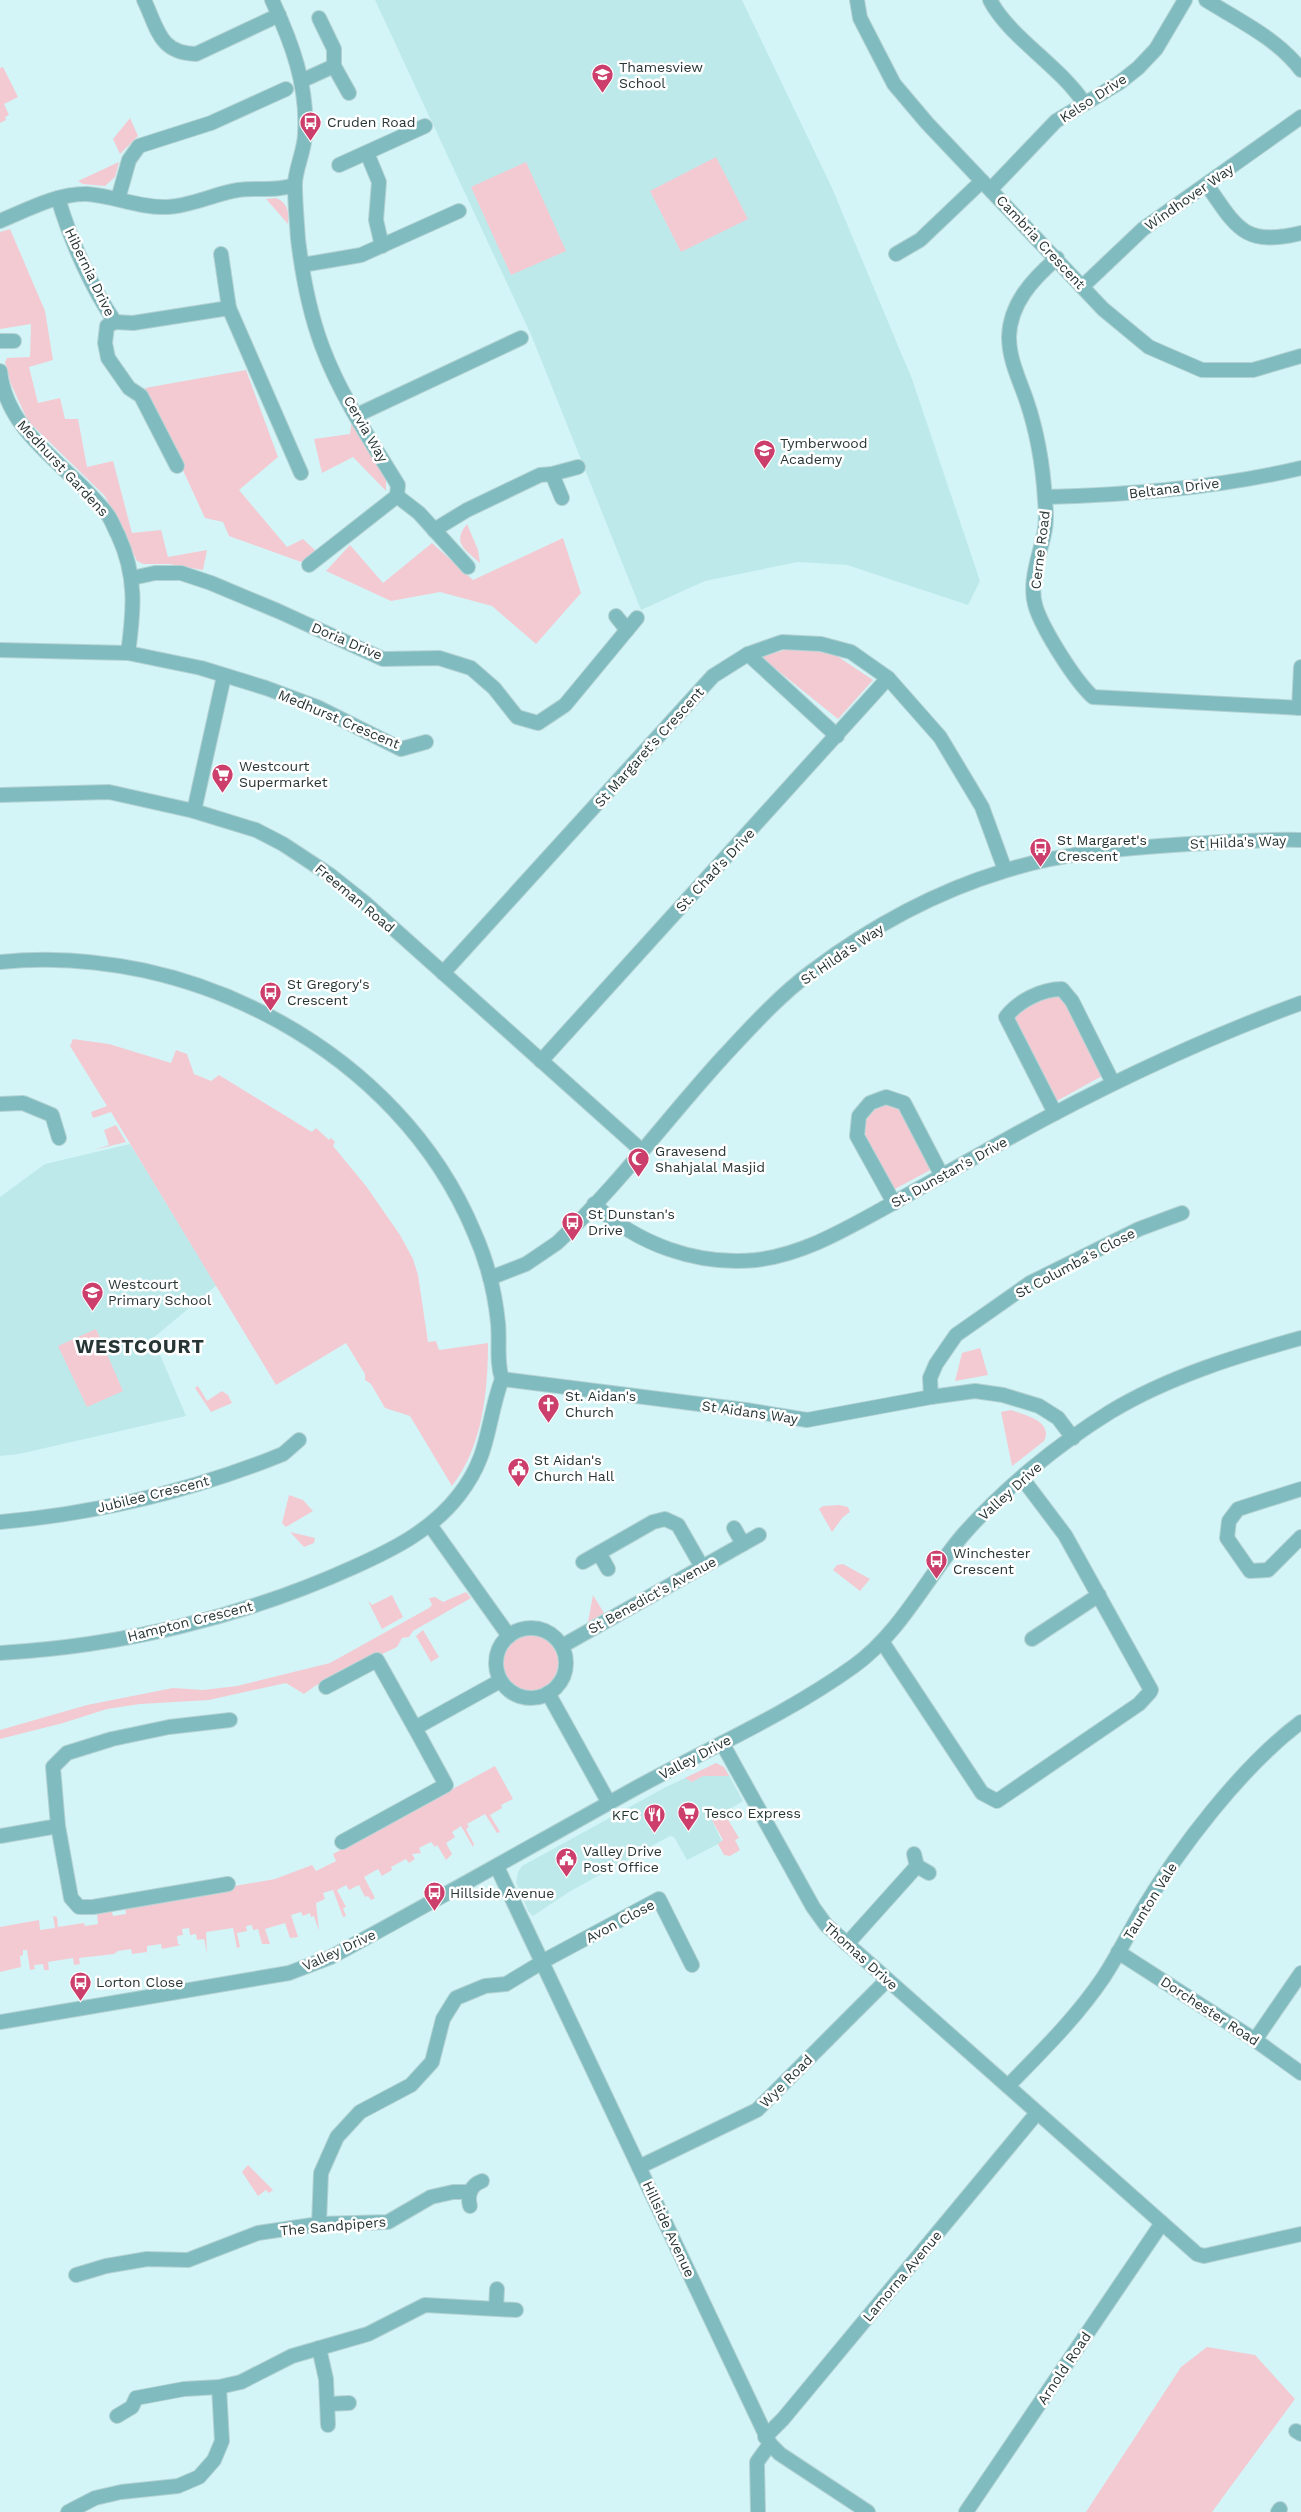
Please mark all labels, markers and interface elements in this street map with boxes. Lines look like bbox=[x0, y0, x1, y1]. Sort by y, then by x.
place label: Thamesview School bbox=[619, 59, 703, 91]
school or university icon: Thamesview School bbox=[591, 63, 615, 94]
street label: Kelso Drive bbox=[1057, 71, 1129, 125]
bus stop icon: Cruden Road bbox=[299, 110, 323, 141]
place label: Cruden Road bbox=[327, 114, 415, 130]
street label: Windhover Way bbox=[1142, 160, 1237, 234]
street label: Cambria Crescent bbox=[993, 192, 1089, 292]
street label: Hibernia Drive bbox=[62, 225, 118, 319]
street label: Cervia Way bbox=[341, 393, 392, 466]
street label: Medhurst Gardens bbox=[14, 417, 112, 519]
place label: Tymberwood Academy bbox=[780, 435, 868, 467]
school or university icon: Tymberwood Academy bbox=[752, 439, 776, 470]
street label: Beltana Drive bbox=[1128, 475, 1220, 501]
street label: Cerne Road bbox=[1027, 510, 1053, 590]
street label: Doria Drive bbox=[309, 619, 385, 663]
street label: St Margaret's Crescent bbox=[591, 684, 707, 810]
street label: Medhurst Crescent bbox=[276, 686, 402, 752]
place label: Westcourt Supermarket bbox=[239, 758, 328, 790]
supermarket icon: Westcourt Supermarket bbox=[211, 762, 235, 793]
street label: St. Chad's Drive bbox=[672, 825, 758, 915]
place label: St Margaret's Crescent bbox=[1057, 832, 1147, 864]
street label: St Hilda's Way bbox=[1189, 832, 1287, 852]
bus stop icon: St Margaret's Crescent bbox=[1029, 836, 1053, 867]
street label: Freeman Road bbox=[312, 860, 398, 936]
street label: St Hilda's Way bbox=[798, 920, 887, 988]
place label: St Gregory's Crescent bbox=[287, 976, 370, 1008]
bus stop icon: St Gregory's Crescent bbox=[259, 980, 283, 1011]
street label: St. Dunstan's Drive bbox=[888, 1133, 1010, 1211]
place label: Gravesend Shahjalal Masjid bbox=[655, 1143, 765, 1175]
mosque icon: Gravesend Shahjalal Masjid bbox=[627, 1147, 651, 1178]
place label: St Dunstan's Drive bbox=[588, 1206, 675, 1238]
bus stop icon: St Dunstan's Drive bbox=[560, 1210, 584, 1241]
street label: St Columba's Close bbox=[1013, 1225, 1137, 1301]
place label: Westcourt Primary School bbox=[108, 1276, 212, 1308]
school or university icon: Westcourt Primary School bbox=[80, 1280, 104, 1311]
district label: WESTCOURT bbox=[75, 1335, 205, 1358]
place label: St. Aidan's Church bbox=[565, 1388, 636, 1420]
church icon: St. Aidan's Church bbox=[537, 1392, 561, 1423]
street label: St Aidans Way bbox=[701, 1397, 800, 1427]
place label: St Aidan's Church Hall bbox=[534, 1452, 615, 1484]
public building icon: St Aidan's Church Hall bbox=[506, 1456, 530, 1487]
street label: Valley Drive bbox=[975, 1459, 1045, 1523]
street label: Jubilee Crescent bbox=[95, 1472, 211, 1516]
place label: Winchester Crescent bbox=[953, 1545, 1031, 1577]
bus stop icon: Winchester Crescent bbox=[925, 1549, 949, 1580]
street label: St Benedict's Avenue bbox=[585, 1553, 719, 1637]
street label: Hampton Crescent bbox=[126, 1598, 255, 1644]
street label: Valley Drive bbox=[656, 1731, 734, 1783]
supermarket icon: Tesco Express bbox=[676, 1801, 700, 1832]
restaurant icon: KFC bbox=[643, 1803, 667, 1834]
place label: Tesco Express bbox=[704, 1805, 801, 1821]
place label: KFC bbox=[612, 1807, 639, 1823]
place label: Valley Drive Post Office bbox=[583, 1843, 662, 1875]
public building icon: Valley Drive Post Office bbox=[555, 1847, 579, 1878]
street label: Taunton Vale bbox=[1120, 1859, 1180, 1943]
bus stop icon: Hillside Avenue bbox=[422, 1881, 446, 1912]
place label: Hillside Avenue bbox=[450, 1885, 554, 1901]
street label: Avon Close bbox=[583, 1896, 657, 1946]
street label: Thomas Drive bbox=[821, 1919, 901, 1993]
street label: Valley Drive bbox=[300, 1926, 378, 1974]
bus stop icon: Lorton Close bbox=[68, 1970, 92, 2001]
street label: Dorchester Road bbox=[1158, 1973, 1262, 2049]
place label: Lorton Close bbox=[96, 1974, 183, 1990]
street label: Wye Road bbox=[756, 2051, 816, 2111]
street label: Hillside Avenue bbox=[640, 2178, 698, 2280]
street label: The Sandpipers bbox=[279, 2213, 387, 2239]
street label: Lamorna Avenue bbox=[859, 2227, 945, 2325]
street label: Arnold Road bbox=[1034, 2329, 1094, 2407]

